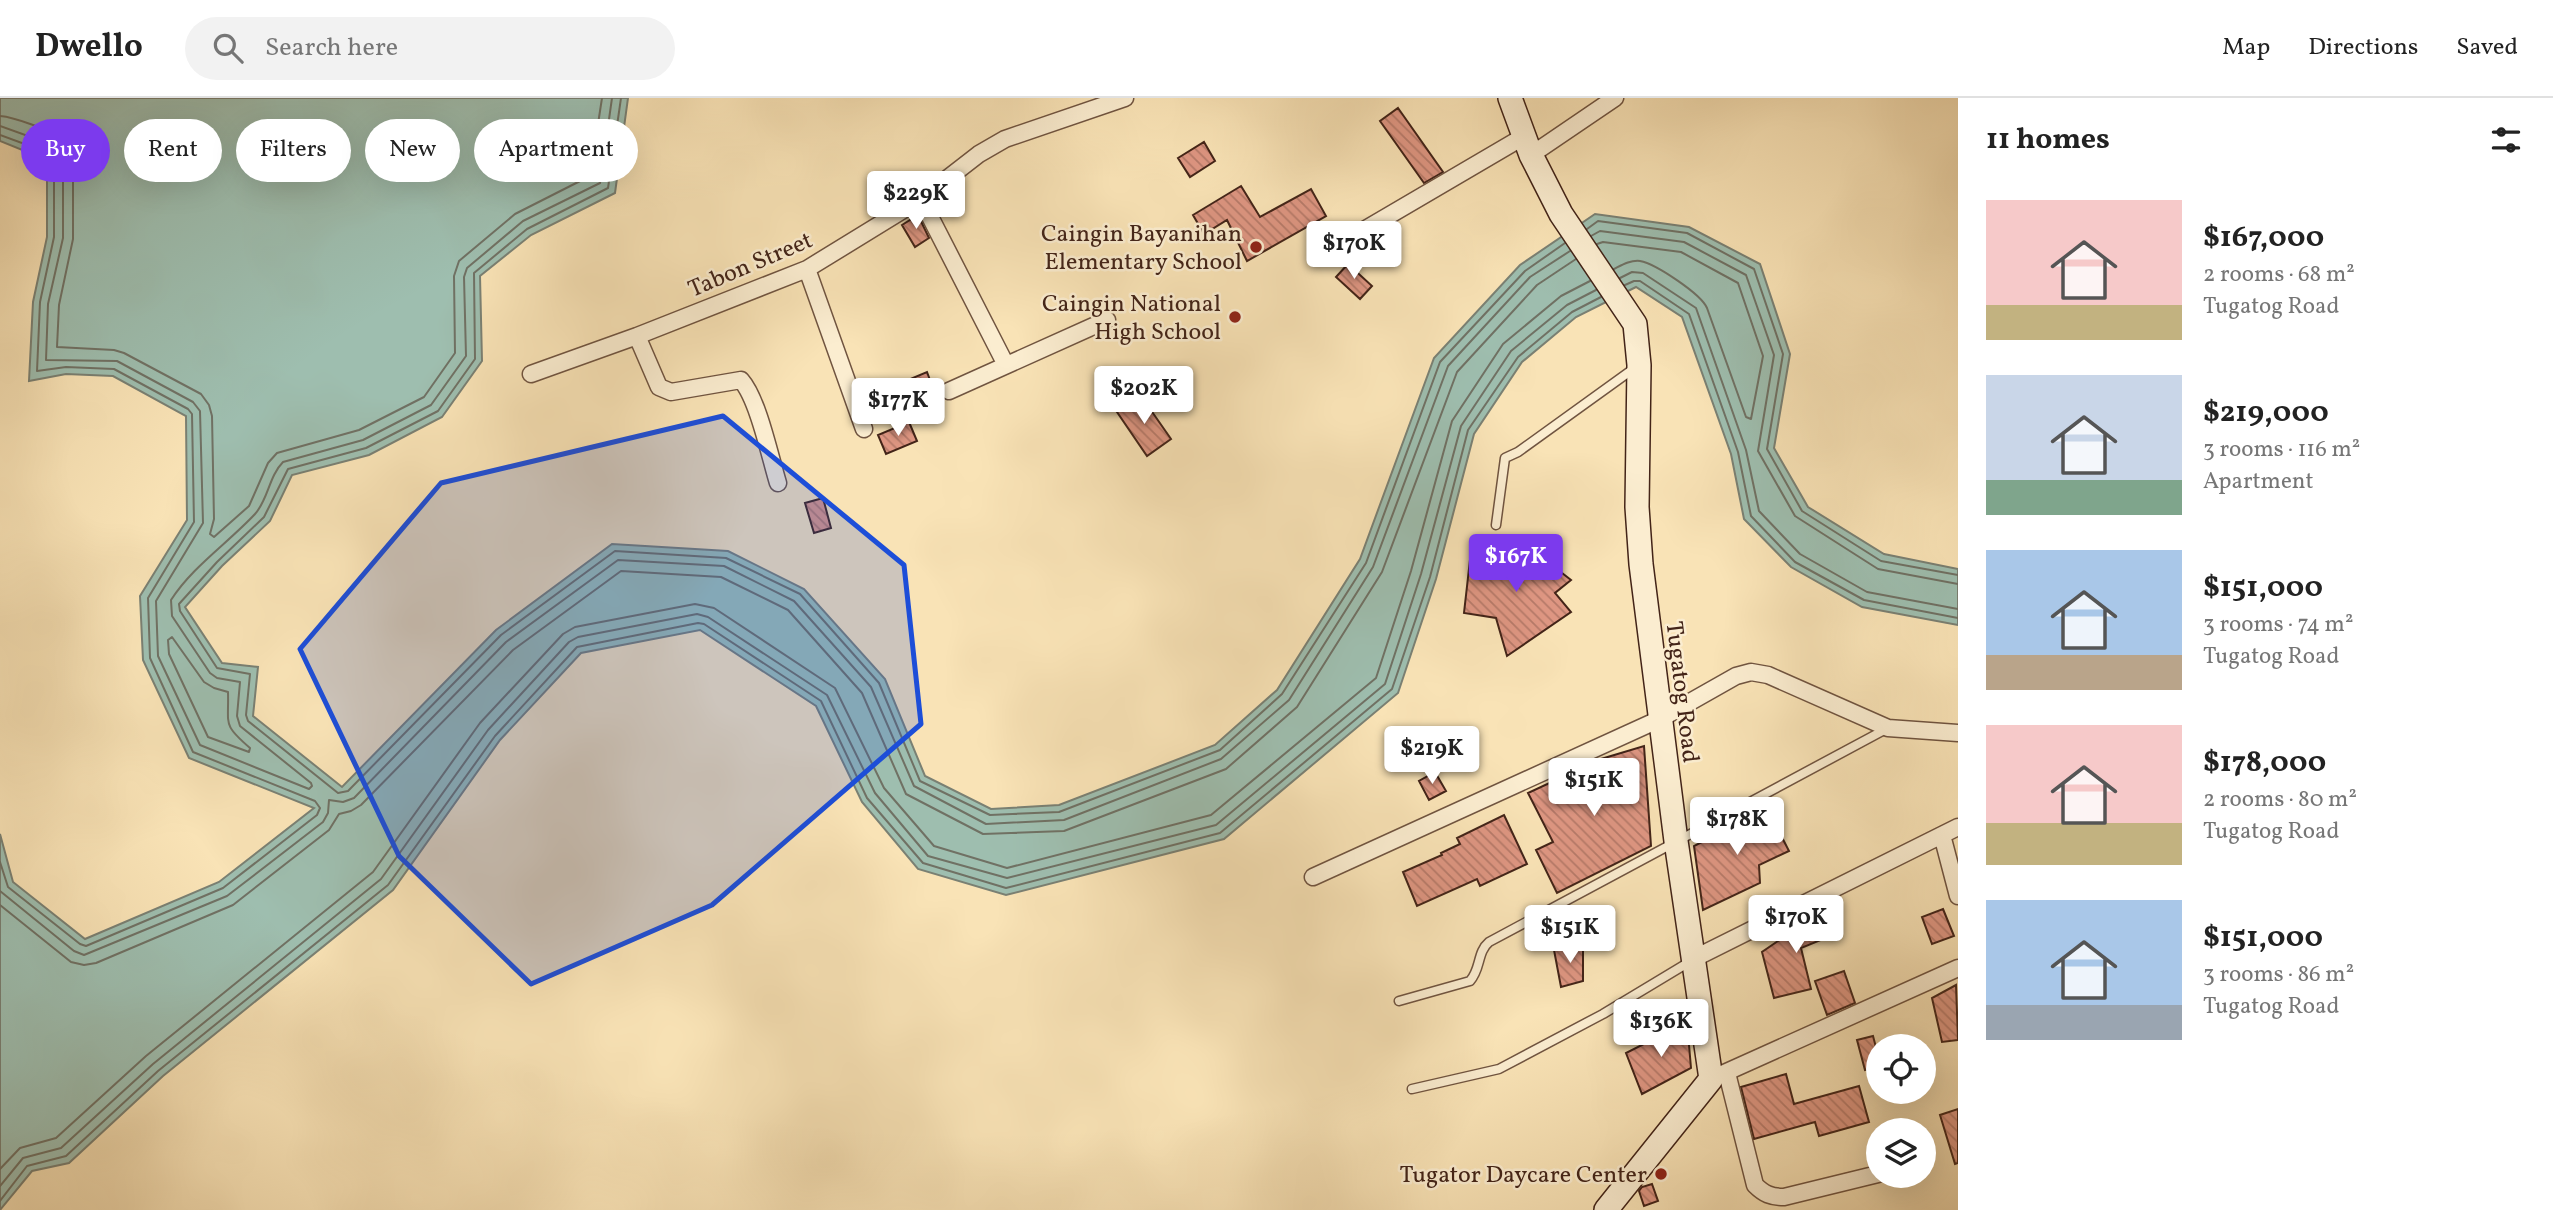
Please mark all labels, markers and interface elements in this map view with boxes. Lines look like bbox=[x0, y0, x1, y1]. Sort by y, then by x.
search box bbox=[185, 17, 675, 80]
text: Dwello bbox=[35, 25, 143, 71]
icon: search bbox=[209, 29, 247, 67]
text: Search here bbox=[265, 30, 398, 66]
text: Map bbox=[2222, 31, 2270, 65]
text: Directions bbox=[2308, 31, 2418, 65]
text: Saved bbox=[2456, 31, 2518, 65]
chip: Buy bbox=[21, 119, 110, 182]
chip: Rent bbox=[124, 119, 222, 182]
chip: Filters bbox=[236, 119, 351, 182]
chip: New bbox=[365, 119, 460, 182]
chip: Apartment bbox=[474, 119, 638, 182]
text: 11 homes bbox=[1986, 119, 2110, 161]
icon: filters bbox=[2487, 121, 2525, 159]
pin: $229K bbox=[867, 172, 965, 231]
text: $229K bbox=[883, 178, 949, 210]
text: $167,000 bbox=[2203, 217, 2324, 259]
place label: Caingin Bayanihan Elementary School bbox=[1041, 218, 1242, 280]
pin: $170K bbox=[1305, 222, 1403, 281]
street label: Tabon Street bbox=[683, 224, 818, 307]
text: $170K bbox=[1322, 228, 1386, 260]
icon: home bbox=[2042, 228, 2126, 312]
marker: Caingin Bayanihan Elementary School bbox=[1248, 239, 1264, 255]
text: 2 rooms · 68 m² bbox=[2203, 259, 2355, 291]
place label: Caingin National High School bbox=[1042, 288, 1221, 350]
text: Tugatog Road bbox=[2203, 291, 2340, 323]
marker: Caingin National High School bbox=[1227, 309, 1243, 325]
pin: $202K bbox=[1095, 366, 1193, 426]
text: $202K bbox=[1110, 373, 1178, 405]
pin: $177K bbox=[849, 378, 947, 438]
text: $177K bbox=[868, 385, 928, 417]
text: $219,000 bbox=[2203, 392, 2329, 434]
icon: home bbox=[2042, 403, 2126, 487]
text: 3 rooms · 116 m² bbox=[2203, 434, 2360, 466]
text: Apartment bbox=[2203, 466, 2314, 498]
pin: $167K bbox=[1467, 534, 1565, 594]
text: $167K bbox=[1485, 541, 1547, 573]
text: $151,000 bbox=[2203, 567, 2323, 609]
icon: home bbox=[2042, 578, 2126, 662]
text: 3 rooms · 74 m² bbox=[2203, 609, 2353, 641]
street label: Tugatog Road bbox=[1655, 619, 1707, 765]
text: Tugatog Road bbox=[2203, 641, 2340, 673]
pin: $219K bbox=[1383, 726, 1481, 786]
text: $219K bbox=[1400, 733, 1464, 765]
text: $178,000 bbox=[2203, 742, 2326, 784]
icon: home bbox=[2042, 753, 2126, 837]
pin: $151K bbox=[1545, 758, 1643, 818]
text: $151K bbox=[1564, 765, 1624, 797]
text: 2 rooms · 80 m² bbox=[2203, 784, 2357, 816]
pin: $178K bbox=[1688, 798, 1786, 857]
text: $178K bbox=[1706, 804, 1768, 836]
text: Tugatog Road bbox=[2203, 816, 2340, 848]
pin: $170K bbox=[1747, 896, 1845, 955]
text: $170K bbox=[1764, 902, 1828, 934]
pin: $151K bbox=[1521, 906, 1619, 965]
text: $151K bbox=[1540, 912, 1600, 944]
text: $151,000 bbox=[2203, 917, 2323, 959]
icon: home bbox=[2042, 928, 2126, 1012]
text: 3 rooms · 86 m² bbox=[2203, 959, 2354, 991]
text: Tugatog Road bbox=[2203, 991, 2340, 1023]
pin: $136K bbox=[1612, 1000, 1710, 1059]
text: $136K bbox=[1629, 1006, 1693, 1038]
map controls bbox=[1866, 1034, 1936, 1188]
button: locate bbox=[1866, 1034, 1936, 1104]
button: layers bbox=[1866, 1118, 1936, 1188]
place label: Tugator Daycare Center bbox=[1400, 1159, 1647, 1193]
marker: Tugator Daycare Center bbox=[1653, 1166, 1669, 1182]

